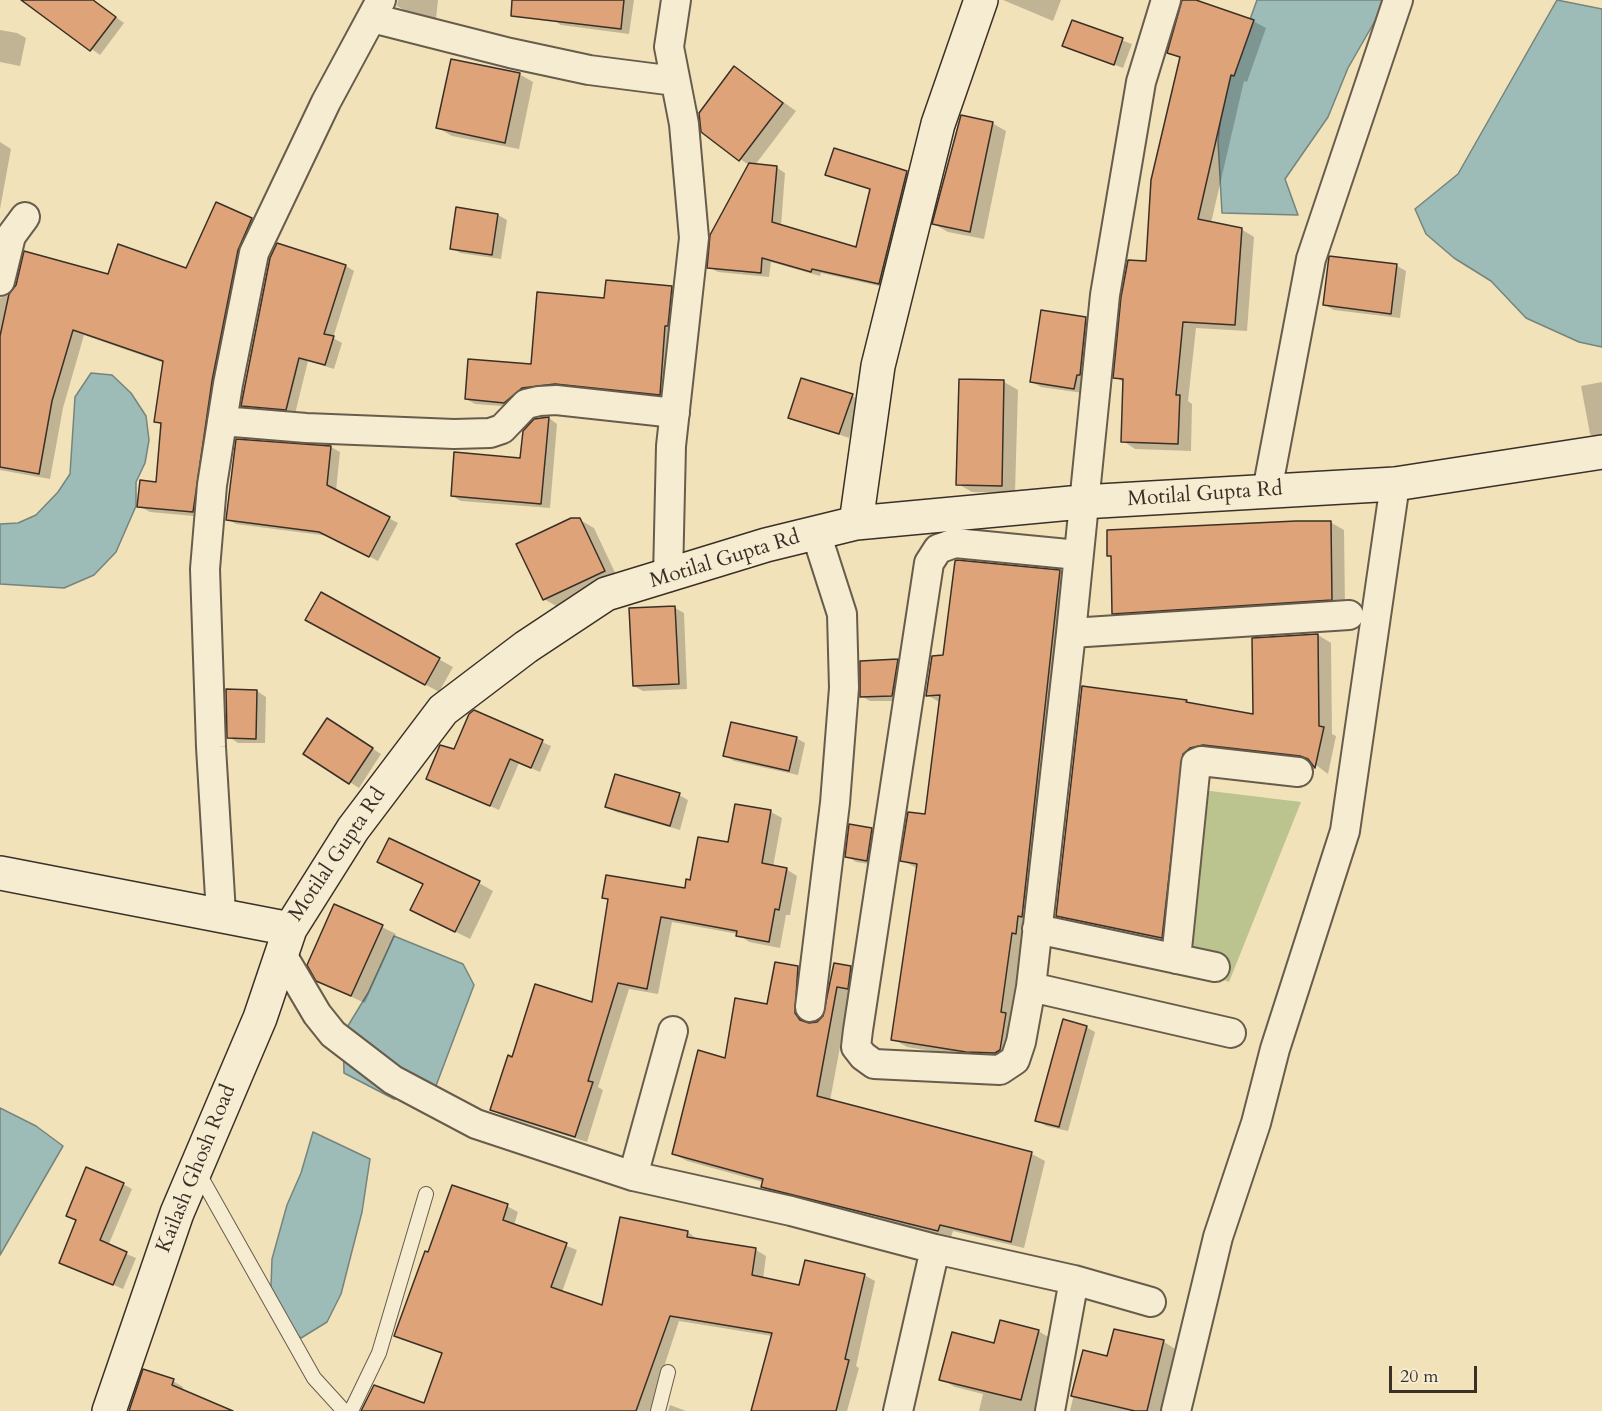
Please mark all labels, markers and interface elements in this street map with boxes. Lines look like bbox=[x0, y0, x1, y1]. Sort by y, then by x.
street label: Motilal Gupta Rd bbox=[1127, 477, 1283, 513]
street label: Motilal Gupta Rd bbox=[647, 525, 803, 595]
street label: Motilal Gupta Rd bbox=[284, 784, 392, 926]
street label: Kailash Ghosh Road bbox=[152, 1081, 242, 1257]
scale bar bbox=[1392, 1354, 1480, 1392]
text: 20 m bbox=[1400, 1364, 1439, 1389]

